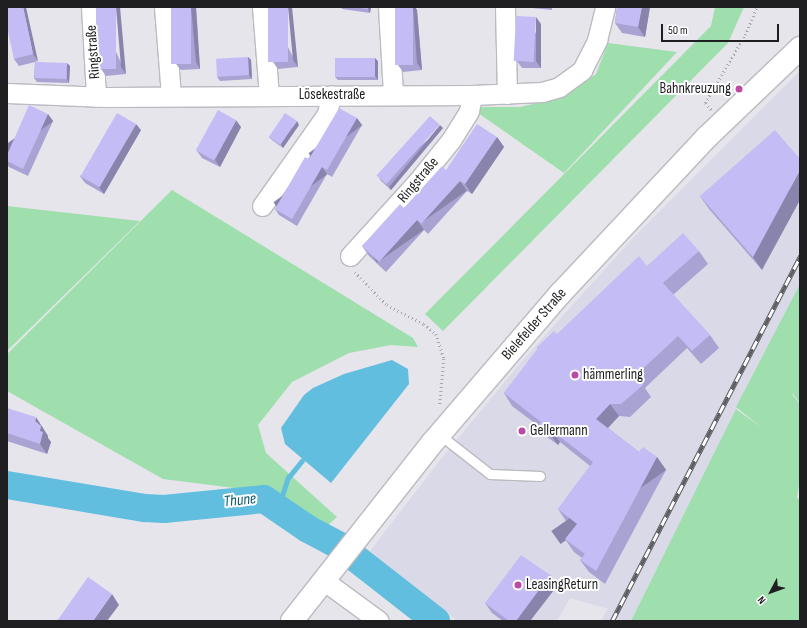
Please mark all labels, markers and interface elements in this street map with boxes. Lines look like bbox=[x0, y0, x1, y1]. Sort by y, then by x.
scale bar bbox=[663, 16, 781, 42]
text: 50 m bbox=[668, 23, 688, 38]
street label: Ringstraße bbox=[82, 24, 104, 80]
place label: Bahnkreuzung bbox=[660, 80, 731, 98]
marker: Bahnkreuzung bbox=[734, 84, 744, 94]
street label: Lösekestraße bbox=[299, 86, 365, 104]
street label: Ringstraße bbox=[394, 153, 442, 207]
street label: Bielefelder Straße bbox=[498, 284, 570, 364]
place label: hämmerling bbox=[583, 366, 643, 384]
marker: hämmerling bbox=[570, 370, 580, 380]
place label: Gellermann bbox=[530, 422, 588, 440]
marker: Gellermann bbox=[517, 426, 527, 436]
water label: Thune bbox=[223, 490, 257, 512]
north arrow bbox=[751, 572, 791, 612]
place label: LeasingReturn bbox=[526, 576, 598, 594]
marker: LeasingReturn bbox=[513, 580, 523, 590]
text: N bbox=[755, 594, 768, 607]

